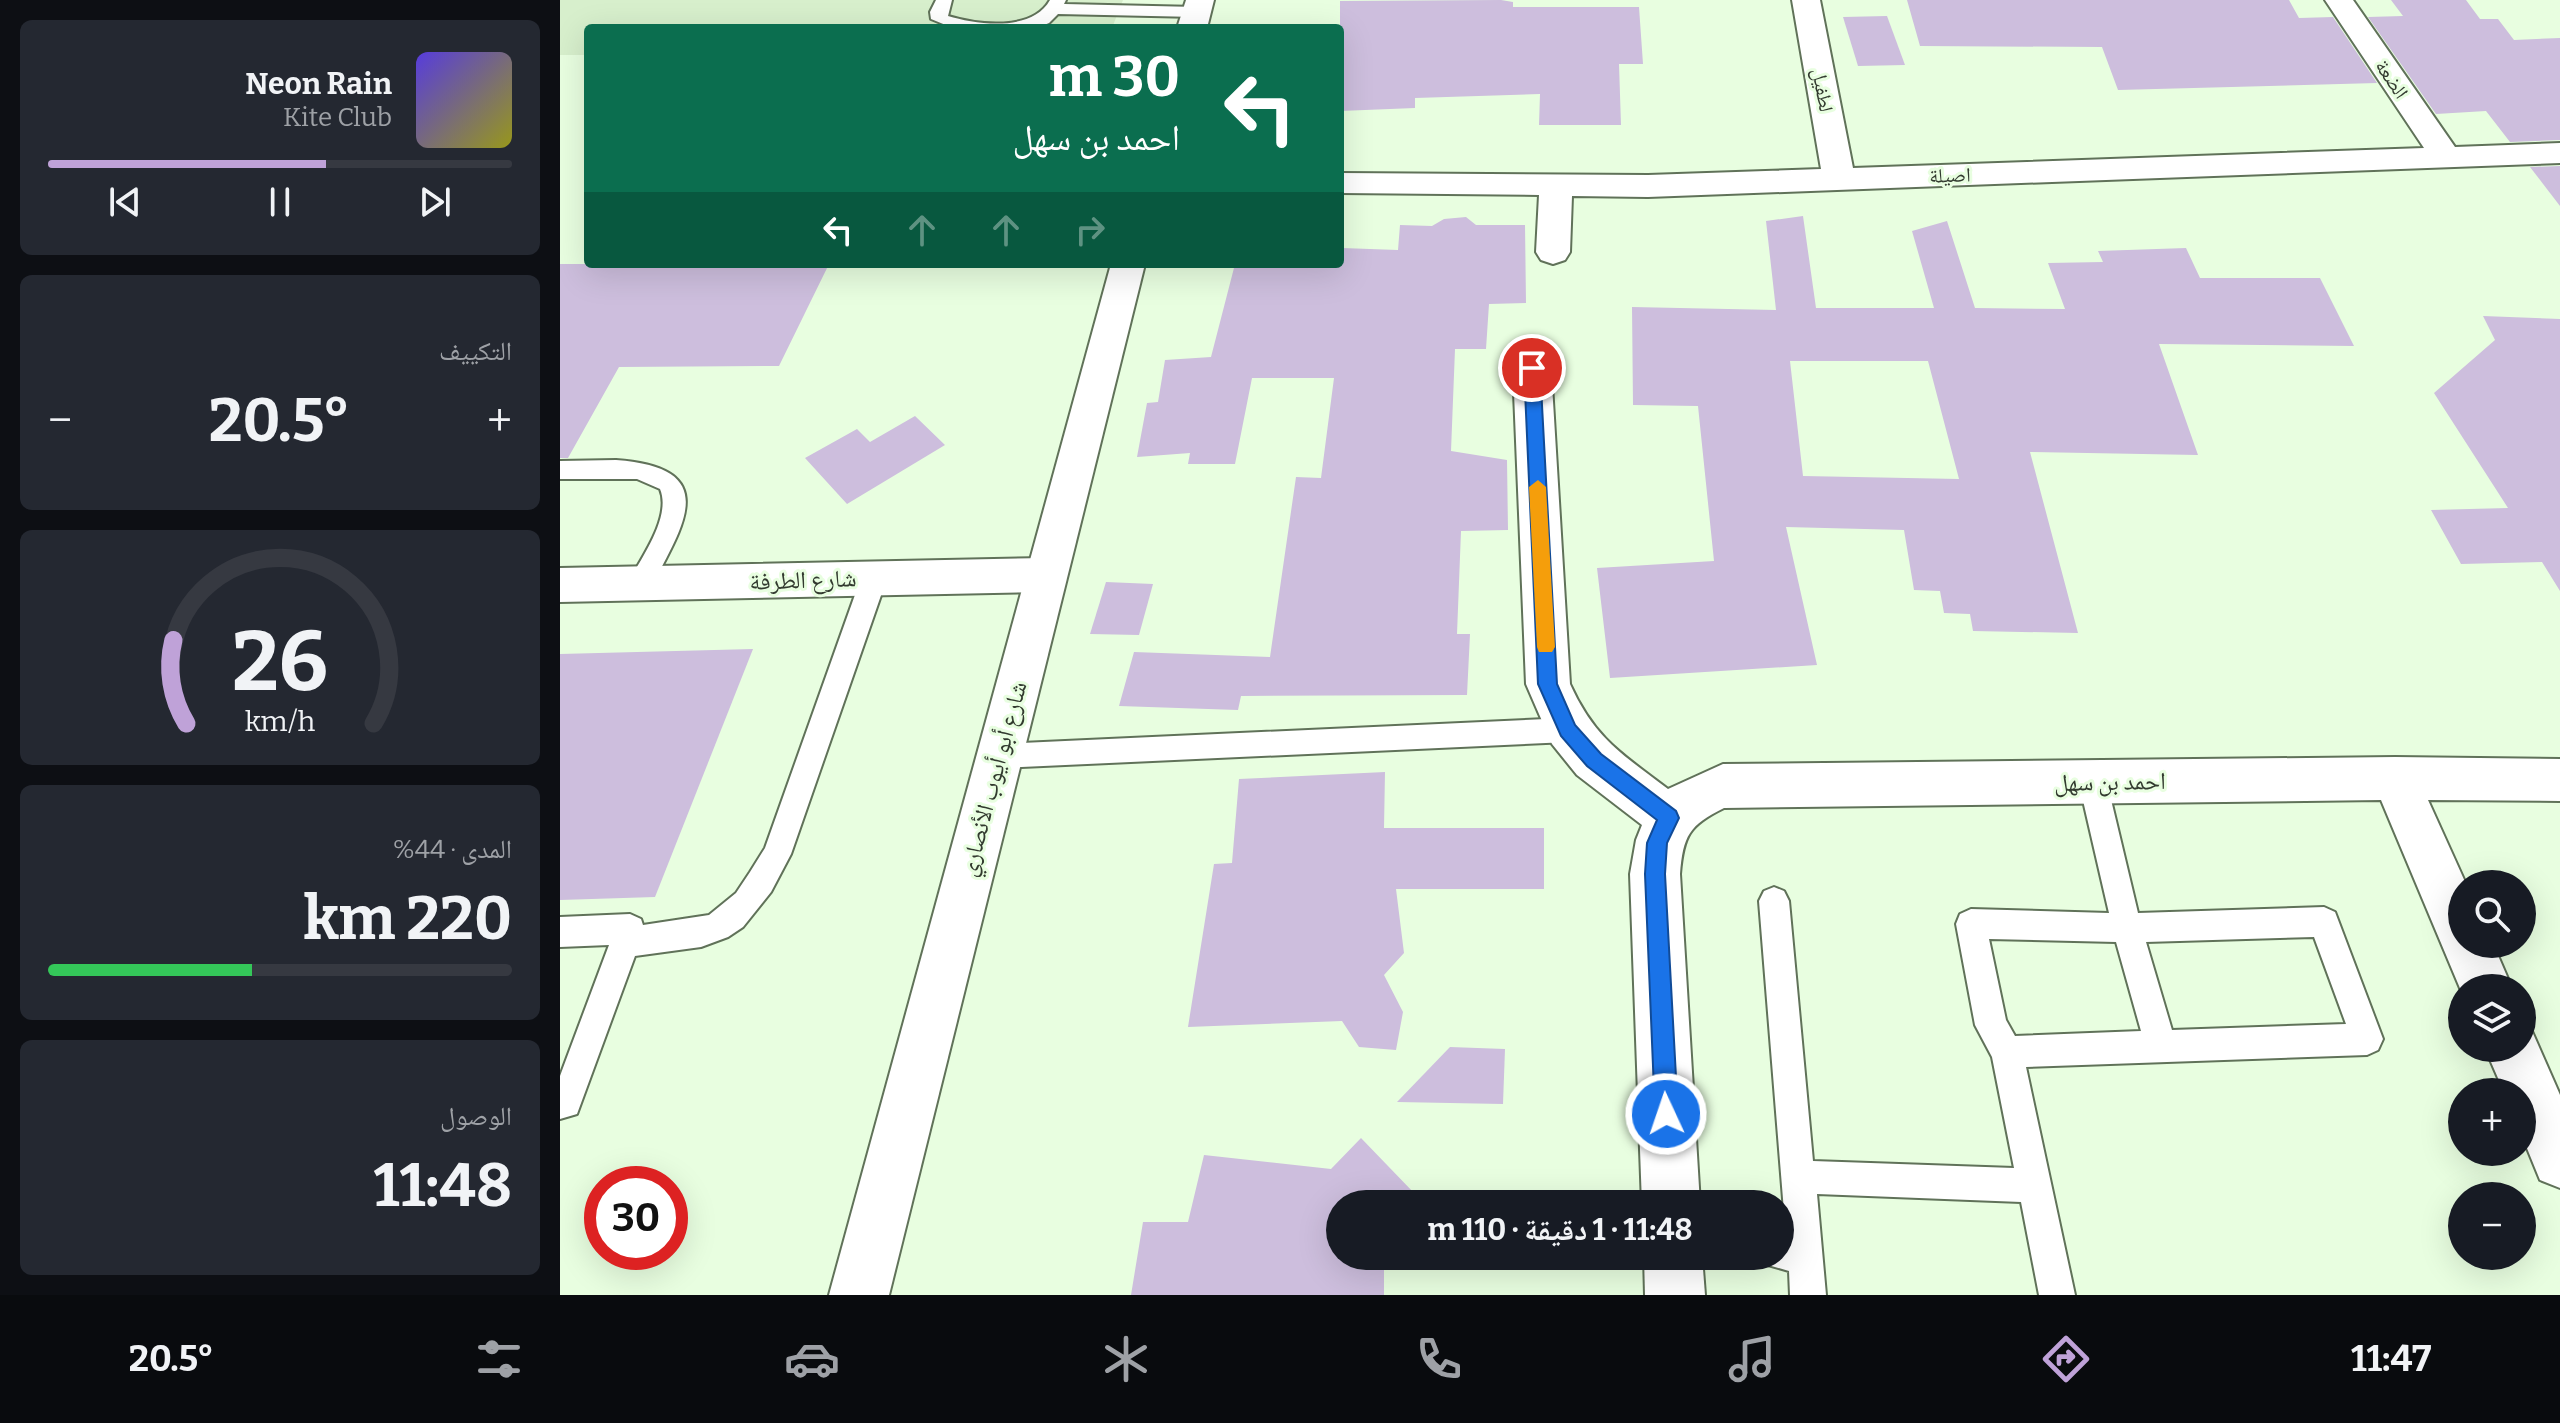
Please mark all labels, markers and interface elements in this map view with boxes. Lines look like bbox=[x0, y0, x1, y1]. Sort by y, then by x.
text: 30 m bbox=[1049, 44, 1180, 111]
street label: الضعة bbox=[2370, 55, 2414, 103]
icon: left bbox=[1208, 56, 1312, 160]
text: Neon Rain bbox=[245, 66, 392, 102]
street label: لطفيل bbox=[1807, 66, 1839, 114]
text: Kite Club bbox=[283, 102, 392, 133]
text: احمد بن سهل bbox=[1013, 116, 1180, 160]
street label: اصيلة bbox=[1929, 162, 1971, 188]
icon: previous bbox=[103, 180, 147, 224]
icon: pause bbox=[258, 180, 302, 224]
icon: next bbox=[413, 180, 457, 224]
icon: left bbox=[816, 208, 860, 252]
icon: ahead bbox=[900, 208, 944, 252]
icon: ahead bbox=[984, 208, 1028, 252]
icon: right bbox=[1068, 208, 1112, 252]
pin bbox=[1498, 334, 1566, 402]
text: التكييف bbox=[439, 336, 512, 367]
icon: arrive bbox=[1510, 346, 1554, 390]
text: 20.5° bbox=[209, 385, 350, 457]
text: − bbox=[48, 394, 72, 447]
text: + bbox=[487, 394, 512, 447]
street label: شارع الطرفة bbox=[749, 564, 857, 597]
text: 26 bbox=[232, 611, 328, 711]
street label: شارع أبو أيوب الأنصاري bbox=[953, 678, 1037, 881]
text: km/h bbox=[245, 704, 316, 739]
street label: احمد بن سهل bbox=[2054, 767, 2166, 797]
text: المدى · 44% bbox=[393, 834, 512, 865]
map controls bbox=[2448, 870, 2536, 1270]
button: search bbox=[2448, 870, 2536, 958]
text: 220 km bbox=[303, 883, 512, 955]
button: layers bbox=[2448, 974, 2536, 1062]
position arrow bbox=[1624, 1072, 1708, 1156]
button: + bbox=[2448, 1078, 2536, 1166]
text: الوصول bbox=[440, 1101, 512, 1132]
text: 11:48 bbox=[374, 1150, 512, 1222]
speed limit sign: 30 bbox=[584, 1166, 688, 1270]
button: − bbox=[2448, 1182, 2536, 1270]
text: 11:48 · 1 دقيقة · 110 m bbox=[1427, 1212, 1693, 1248]
icon: filters bbox=[471, 1331, 527, 1387]
icon: car bbox=[784, 1331, 840, 1387]
icon: climate bbox=[1098, 1331, 1154, 1387]
icon: phone bbox=[1411, 1331, 1467, 1387]
icon: music bbox=[1724, 1331, 1780, 1387]
icon: directions bbox=[2038, 1331, 2094, 1387]
text: 20.5° bbox=[129, 1337, 214, 1381]
text: 11:47 bbox=[2351, 1337, 2431, 1381]

